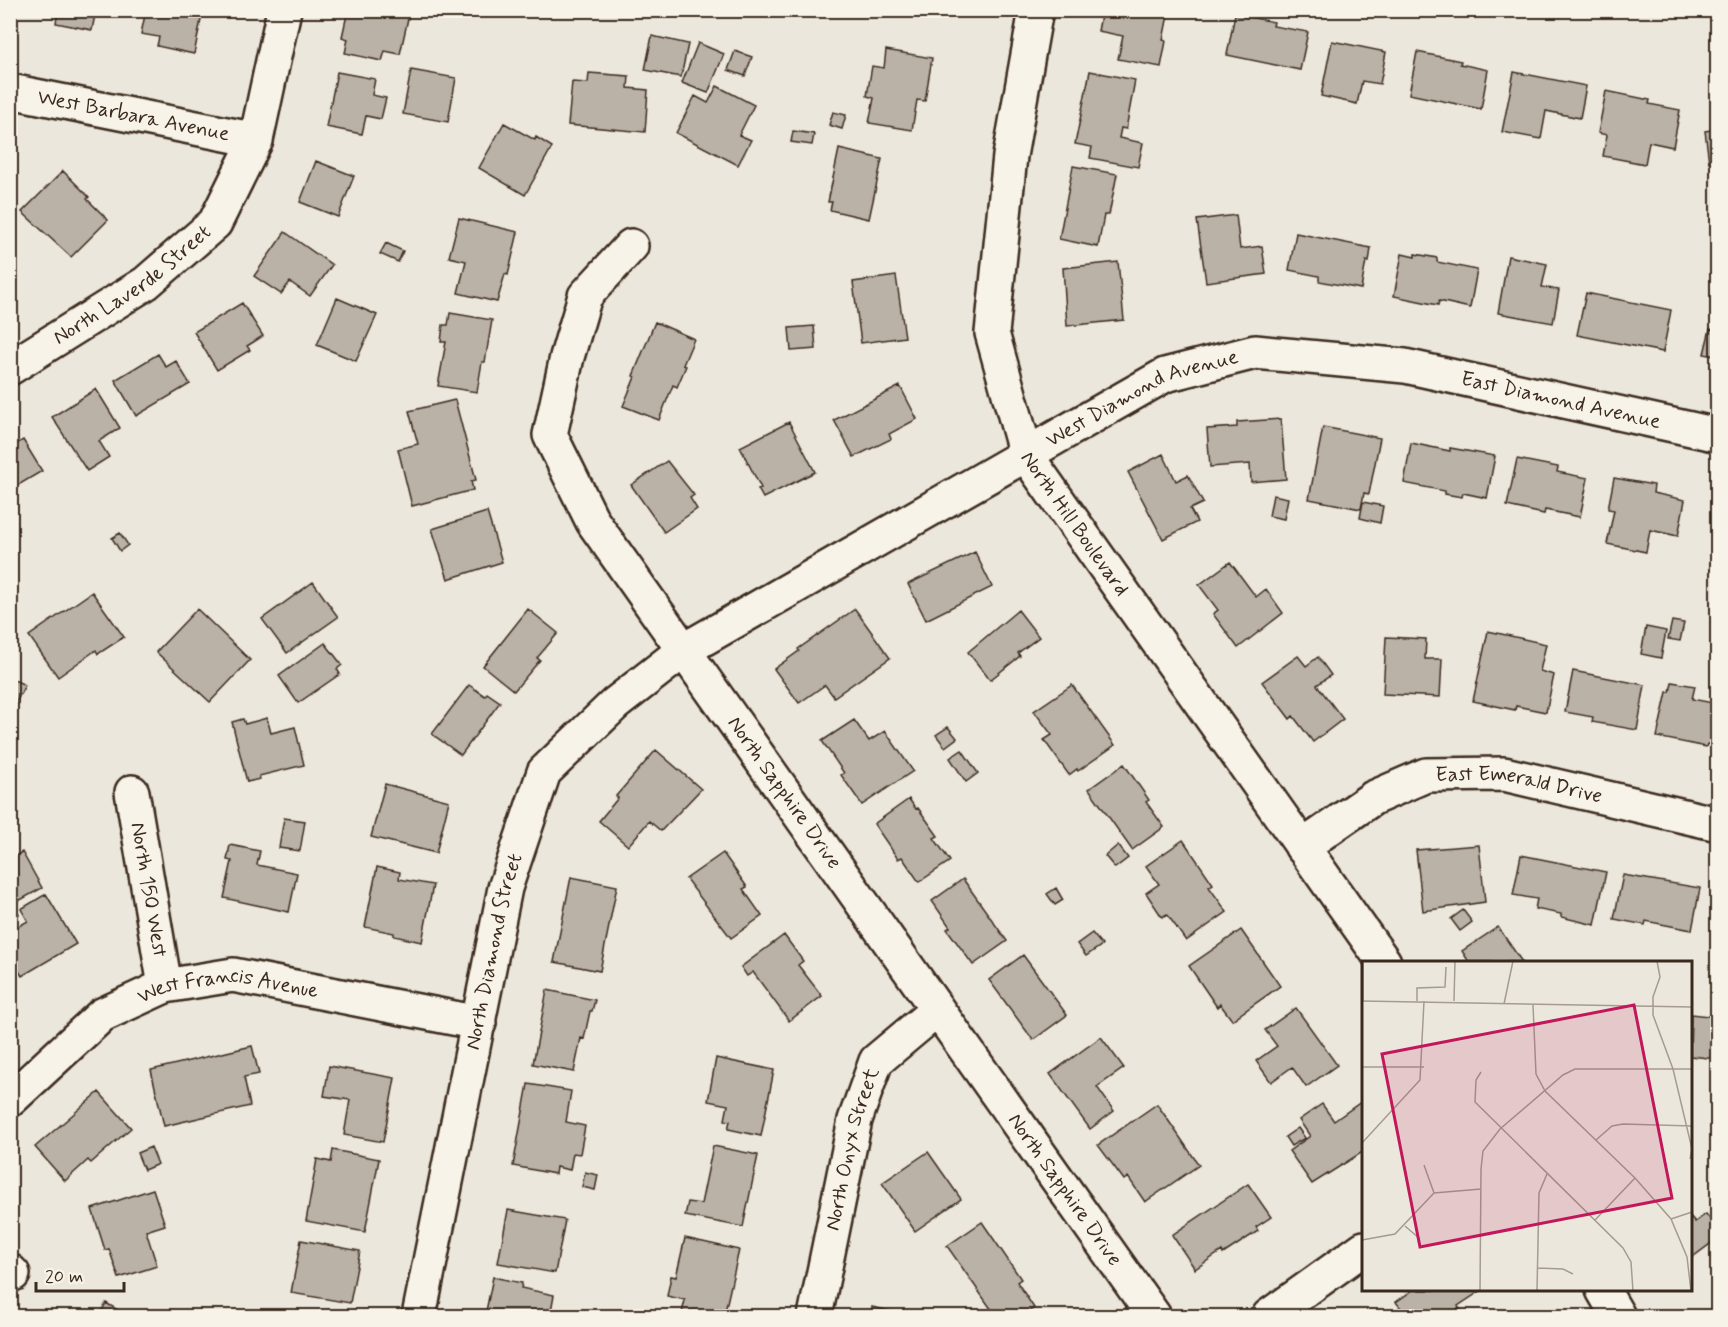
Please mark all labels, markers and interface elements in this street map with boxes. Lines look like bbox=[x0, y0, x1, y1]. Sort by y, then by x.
street label: West Barbara Avenue bbox=[35, 83, 232, 148]
street label: North Laverde Street bbox=[48, 218, 217, 352]
street label: West Diamond Avenue bbox=[1041, 343, 1241, 454]
street label: East Diamond Avenue bbox=[1458, 365, 1663, 436]
street label: North Hill Boulevard bbox=[1014, 446, 1135, 602]
street label: North Sapphire Drive bbox=[721, 711, 848, 875]
street label: East Emerald Drive bbox=[1435, 760, 1605, 810]
street label: North 150 West bbox=[123, 820, 174, 960]
street label: North Diamond Street bbox=[459, 850, 530, 1052]
street label: West Francis Avenue bbox=[133, 961, 321, 1011]
inset map bbox=[1362, 961, 1692, 1291]
street label: North Onyx Street bbox=[819, 1063, 887, 1233]
street label: North Sapphire Drive bbox=[1001, 1108, 1128, 1272]
scale bar bbox=[36, 1255, 124, 1293]
text: 20 m bbox=[45, 1265, 83, 1289]

